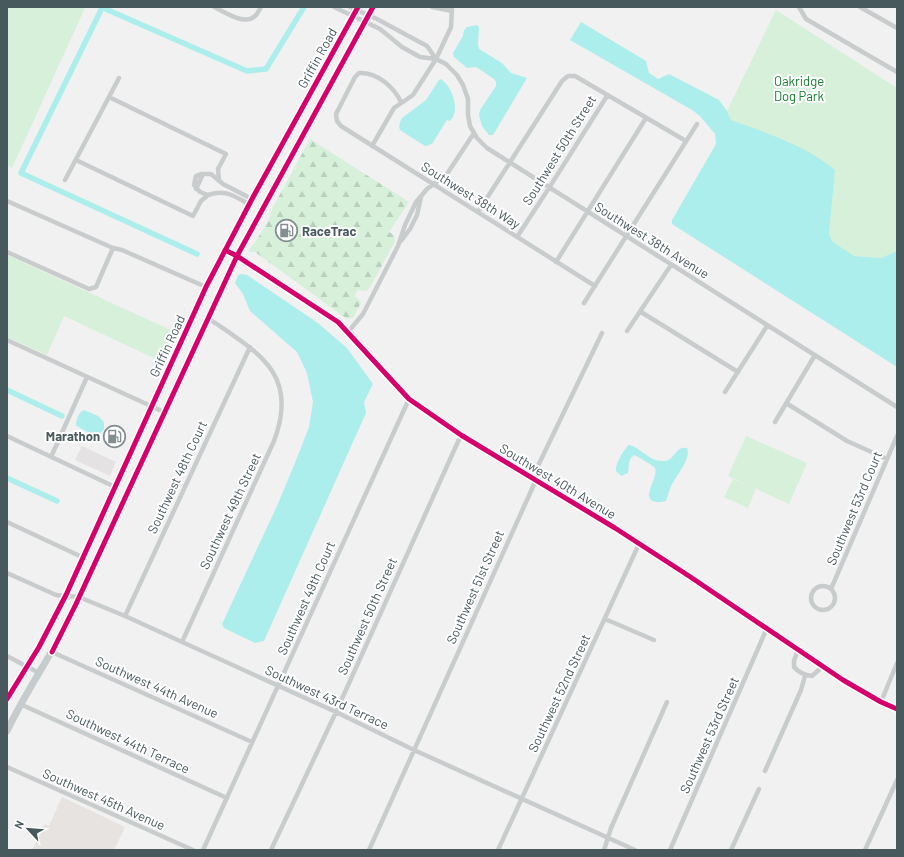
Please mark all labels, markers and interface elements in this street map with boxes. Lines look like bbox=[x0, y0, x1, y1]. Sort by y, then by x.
street label: Griffin Road bbox=[294, 25, 340, 91]
park label: Oakridge Dog Park bbox=[774, 73, 825, 104]
street label: Southwest 50th Street bbox=[519, 92, 599, 208]
street label: Southwest 38th Way bbox=[418, 158, 524, 232]
street label: Southwest 38th Avenue bbox=[592, 198, 712, 282]
fuel station icon: RaceTrac bbox=[274, 218, 300, 244]
place label: RaceTrac bbox=[302, 223, 356, 239]
street label: Griffin Road bbox=[146, 312, 188, 380]
street label: Southwest 48th Court bbox=[144, 418, 210, 536]
fuel station icon: Marathon bbox=[102, 423, 128, 449]
place label: Marathon bbox=[46, 428, 100, 444]
street label: Southwest 40th Avenue bbox=[497, 440, 619, 522]
street label: Southwest 53rd Court bbox=[823, 449, 885, 567]
street label: Southwest 49th Street bbox=[196, 450, 264, 572]
street label: Southwest 51st Street bbox=[443, 528, 507, 646]
street label: Southwest 49th Court bbox=[274, 539, 338, 657]
street label: Southwest 50th Street bbox=[334, 555, 400, 677]
street label: Southwest 52nd Street bbox=[525, 631, 593, 755]
street label: Southwest 44th Avenue bbox=[93, 653, 221, 721]
street label: Southwest 43rd Terrace bbox=[263, 661, 391, 733]
street label: Southwest 53rd Street bbox=[676, 674, 742, 796]
street label: Southwest 44th Terrace bbox=[64, 705, 192, 777]
street label: Southwest 45th Avenue bbox=[40, 765, 168, 833]
north arrow bbox=[8, 809, 48, 849]
text: N bbox=[11, 818, 26, 831]

